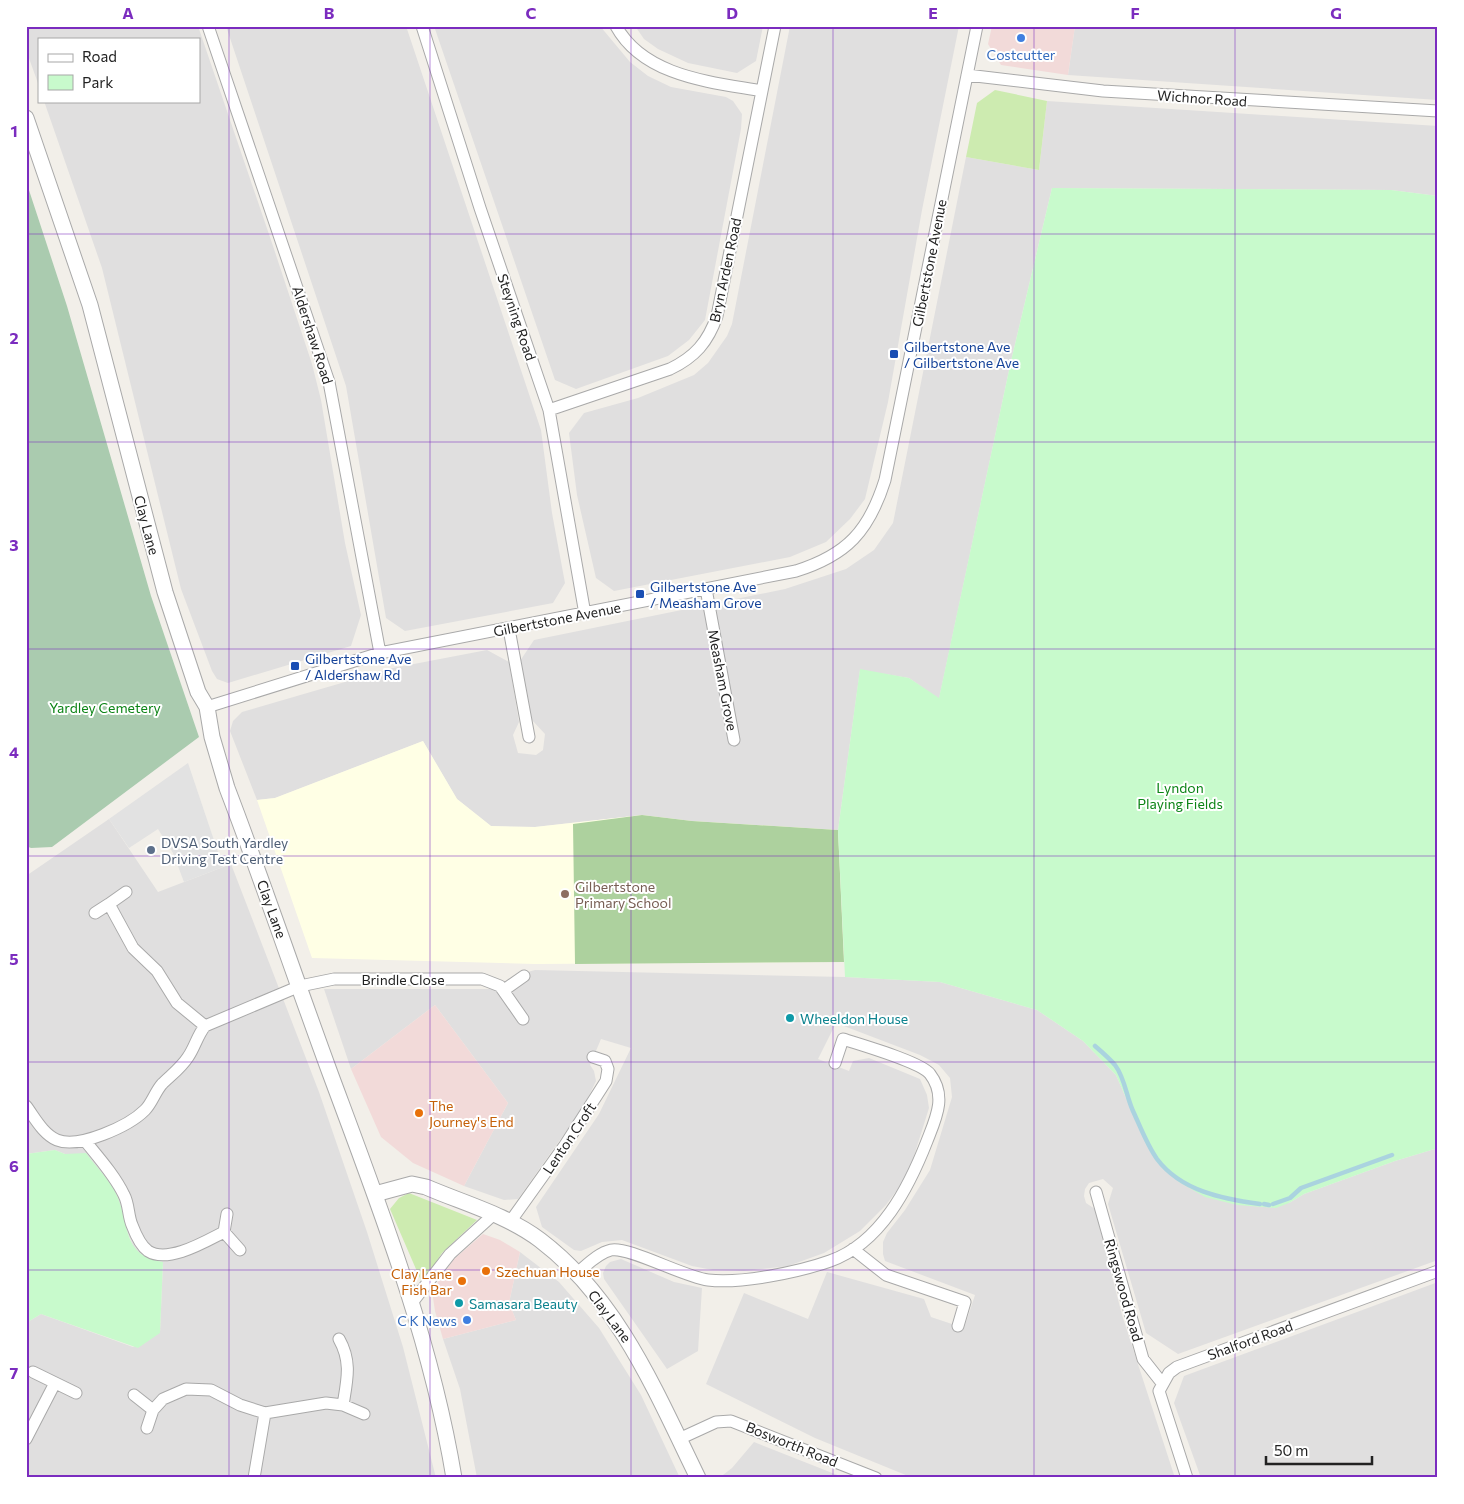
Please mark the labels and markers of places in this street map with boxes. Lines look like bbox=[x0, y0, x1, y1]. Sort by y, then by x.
marker: Costcutter bbox=[1015, 32, 1027, 44]
place label: Costcutter bbox=[987, 46, 1056, 63]
place label: Gilbertstone Ave / Gilbertstone Ave bbox=[904, 338, 1019, 371]
marker: Gilbertstone Ave / Gilbertstone Ave bbox=[888, 348, 900, 360]
place label: Gilbertstone Ave / Measham Grove bbox=[650, 578, 762, 611]
marker: Gilbertstone Ave / Measham Grove bbox=[634, 588, 646, 600]
place label: Gilbertstone Ave / Aldershaw Rd bbox=[305, 650, 411, 683]
marker: Gilbertstone Ave / Aldershaw Rd bbox=[289, 660, 301, 672]
place label: DVSA South Yardley Driving Test Centre bbox=[161, 834, 288, 867]
marker: DVSA South Yardley Driving Test Centre bbox=[145, 844, 157, 856]
place label: Gilbertstone Primary School bbox=[575, 878, 671, 911]
marker: Gilbertstone Primary School bbox=[559, 888, 571, 900]
place label: Wheeldon House bbox=[800, 1010, 908, 1027]
marker: Wheeldon House bbox=[784, 1012, 796, 1024]
place label: The Journey's End bbox=[429, 1097, 514, 1130]
marker: The Journey's End bbox=[413, 1107, 425, 1119]
place label: Szechuan House bbox=[496, 1263, 600, 1280]
place label: Clay Lane Fish Bar bbox=[391, 1265, 452, 1298]
marker: Szechuan House bbox=[480, 1265, 492, 1277]
marker: Clay Lane Fish Bar bbox=[456, 1275, 468, 1287]
place label: Samasara Beauty bbox=[469, 1295, 578, 1312]
marker: Samasara Beauty bbox=[453, 1297, 465, 1309]
place label: C K News bbox=[397, 1312, 457, 1329]
marker: C K News bbox=[461, 1314, 473, 1326]

